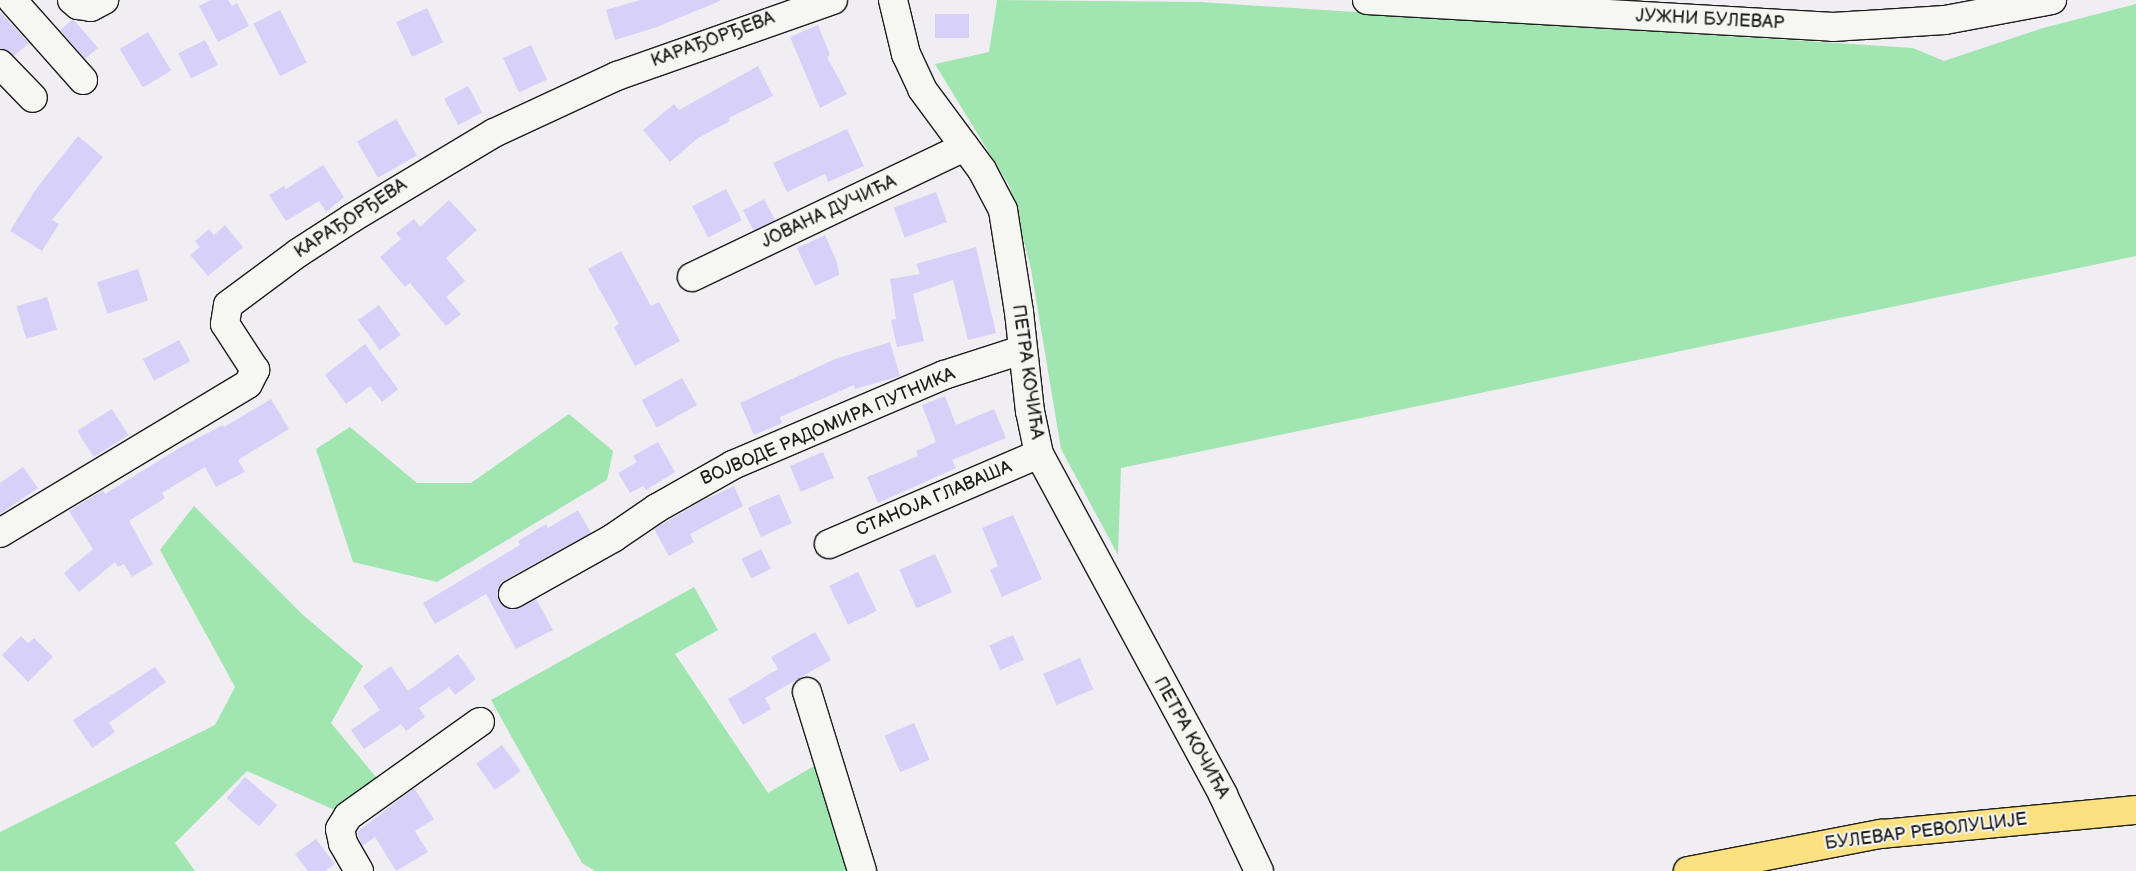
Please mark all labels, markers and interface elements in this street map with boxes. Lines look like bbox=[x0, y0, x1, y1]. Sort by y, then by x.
street label: ЈУЖНИ БУЛЕВАР bbox=[1635, 5, 1785, 35]
street label: КАРАЂОРЂЕВА bbox=[648, 8, 778, 72]
street label: ЈОВАНА ДУЧИЋА bbox=[758, 171, 900, 253]
street label: КАРАЂОРЂЕВА bbox=[291, 175, 411, 263]
street label: ПЕТРА КОЧИЋА bbox=[1007, 303, 1047, 441]
street label: ВОЈВОДЕ РАДОМИРА ПУТНИКА bbox=[698, 363, 958, 491]
street label: СТАНОЈА ГЛАВАША bbox=[853, 456, 1015, 542]
street label: ПЕТРА КОЧИЋА bbox=[1149, 673, 1233, 803]
street label: БУЛЕВАР РЕВОЛУЦИЈЕ bbox=[1824, 809, 2028, 855]

